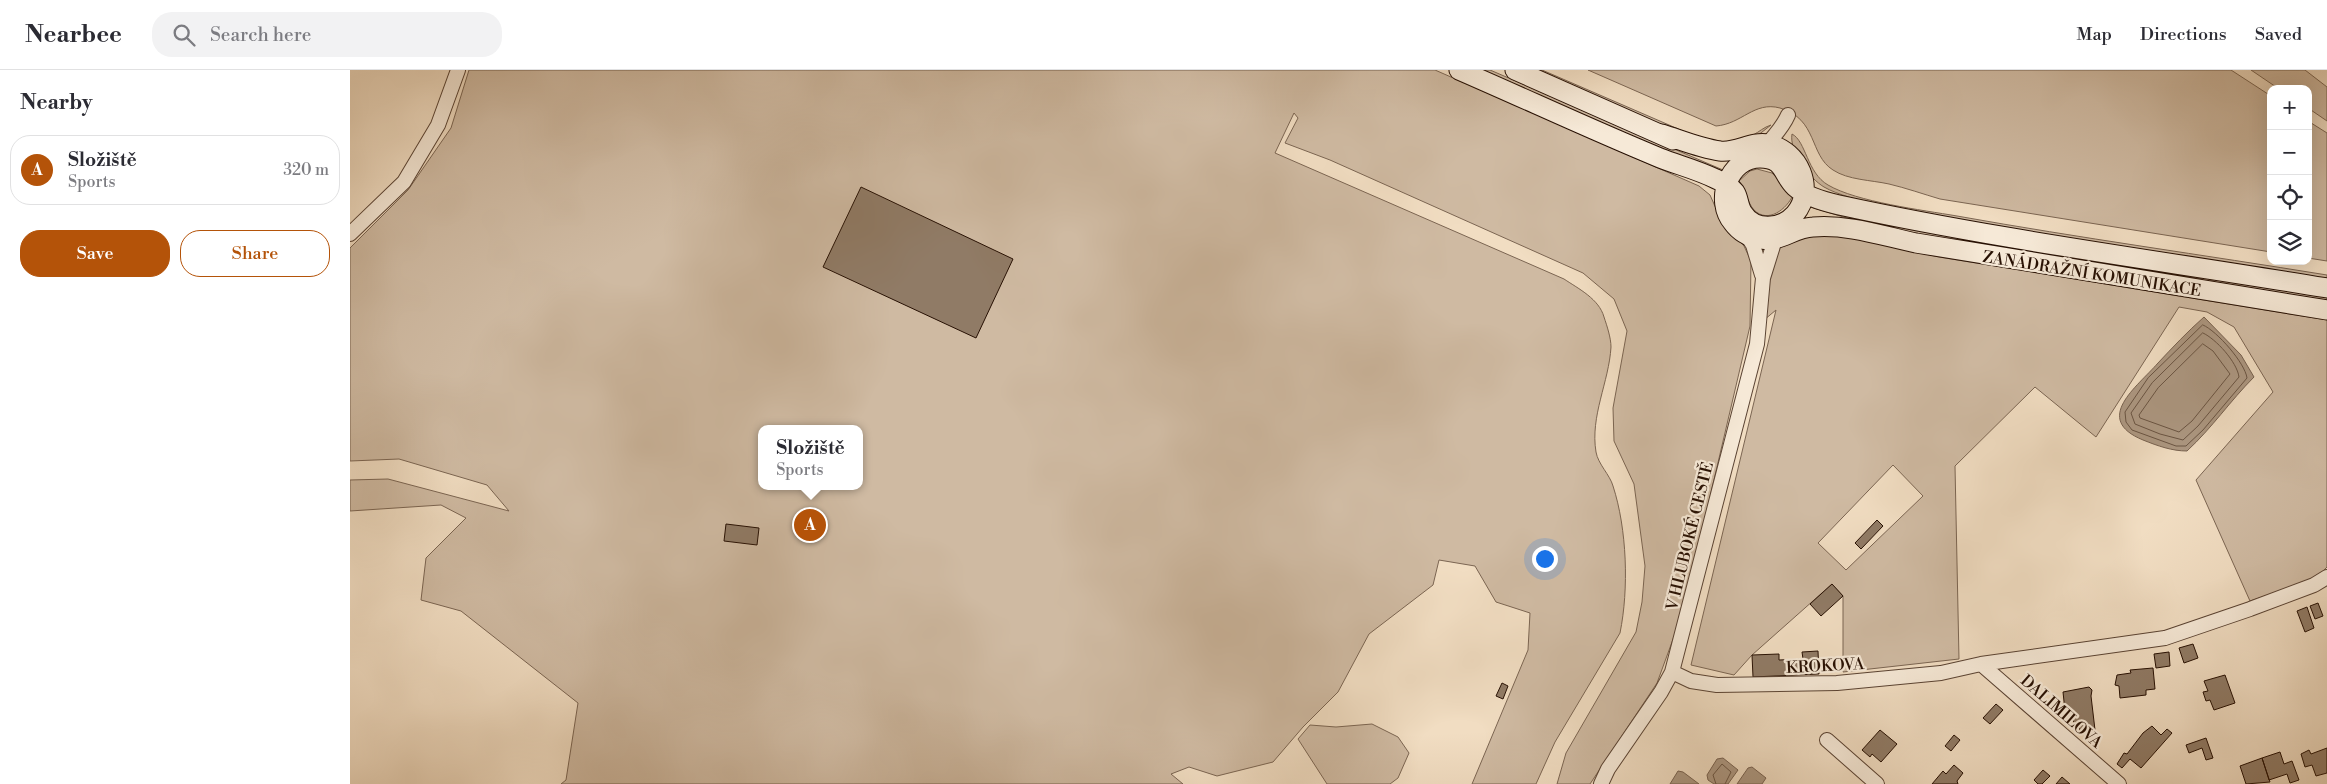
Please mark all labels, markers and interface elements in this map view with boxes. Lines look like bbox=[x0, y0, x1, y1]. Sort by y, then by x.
search box bbox=[152, 12, 502, 57]
text: Nearbee bbox=[25, 20, 122, 50]
icon: search bbox=[170, 21, 198, 49]
text: Search here bbox=[210, 23, 311, 47]
text: Map bbox=[2076, 23, 2112, 46]
text: Directions bbox=[2140, 23, 2227, 46]
text: Saved bbox=[2255, 23, 2302, 46]
map controls bbox=[2267, 85, 2312, 265]
button: + bbox=[2267, 85, 2312, 130]
text: Nearby bbox=[20, 90, 93, 116]
button: − bbox=[2267, 130, 2312, 175]
text: Složiště bbox=[68, 148, 137, 172]
text: A bbox=[31, 160, 43, 180]
text: 320 m bbox=[283, 160, 329, 180]
text: Sports bbox=[68, 172, 115, 192]
button: locate bbox=[2267, 175, 2312, 220]
button: layers bbox=[2267, 220, 2312, 265]
button: Save bbox=[20, 230, 170, 277]
button: Share bbox=[180, 230, 330, 277]
street label: ZANÁDRAŽNÍ KOMUNIKACE bbox=[1981, 245, 2203, 301]
popup bbox=[758, 425, 863, 490]
text: Složiště bbox=[776, 436, 845, 460]
street label: V HLUBOKÉ CESTĚ bbox=[1660, 459, 1718, 614]
text: Sports bbox=[776, 460, 824, 480]
pin: A bbox=[794, 506, 826, 544]
your location bbox=[1532, 546, 1558, 572]
street label: KROKOVA bbox=[1785, 654, 1866, 678]
street label: DALIMILOVA bbox=[2016, 671, 2107, 753]

